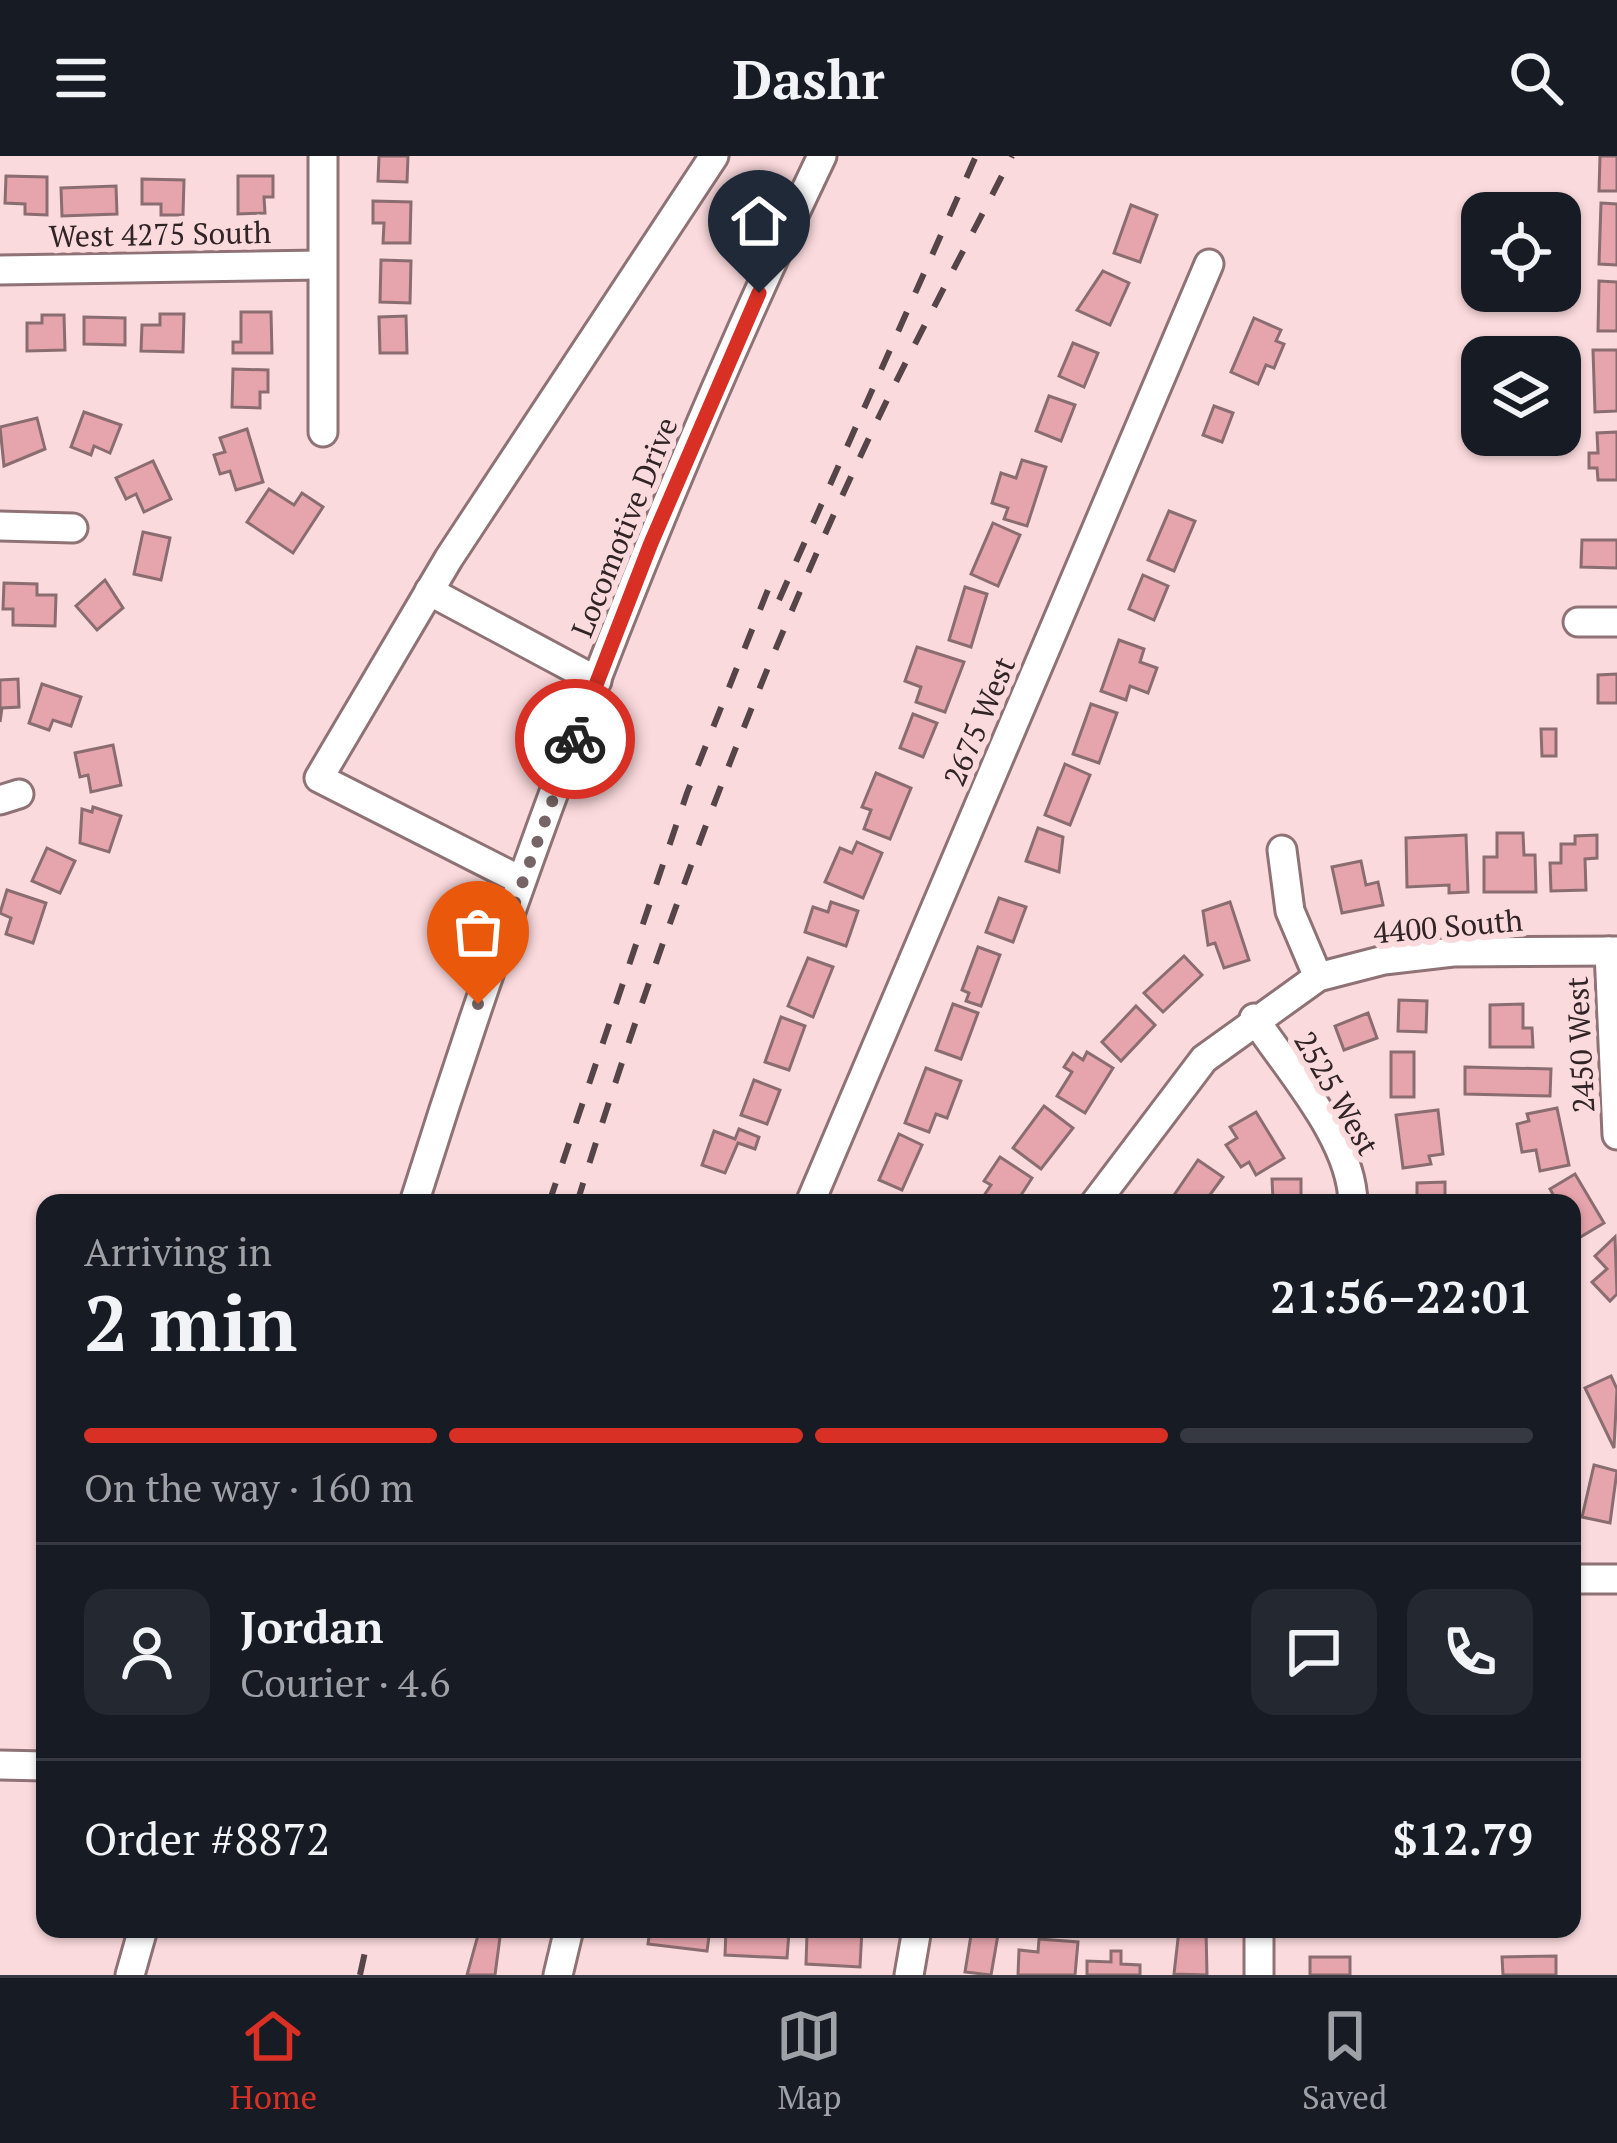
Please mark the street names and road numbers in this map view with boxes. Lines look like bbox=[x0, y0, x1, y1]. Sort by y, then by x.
street label: West 4275 South bbox=[48, 212, 272, 256]
street label: Locomotive Drive bbox=[562, 411, 686, 643]
street label: 2675 West bbox=[934, 650, 1024, 792]
street label: 4400 South bbox=[1372, 900, 1525, 952]
street label: 2450 West bbox=[1556, 976, 1604, 1114]
street label: 2525 West bbox=[1286, 1024, 1388, 1162]

